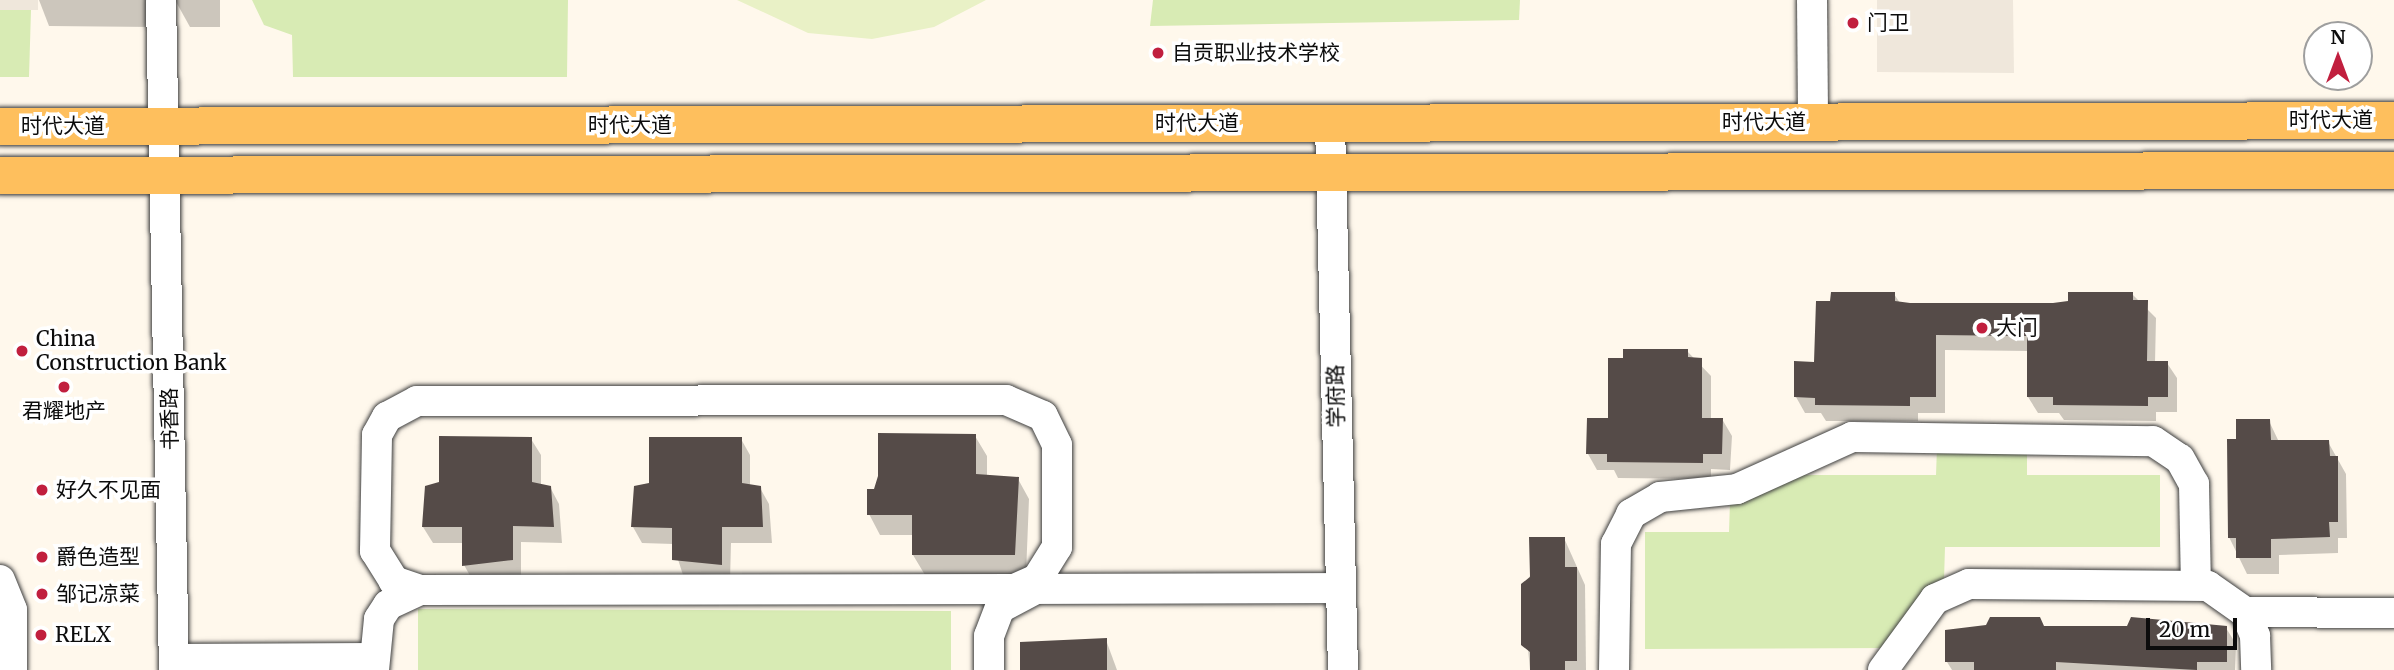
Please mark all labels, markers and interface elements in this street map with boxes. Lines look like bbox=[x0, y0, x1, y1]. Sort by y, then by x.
place label: 门卫 bbox=[1867, 10, 1909, 36]
marker: 门卫 bbox=[1845, 15, 1861, 31]
north arrow bbox=[2303, 21, 2373, 91]
text: N bbox=[2330, 25, 2346, 49]
place label: 自贡职业技术学校 bbox=[1172, 40, 1340, 66]
marker: 自贡职业技术学校 bbox=[1150, 45, 1166, 61]
street label: 时代大道 bbox=[2289, 107, 2373, 133]
street label: 时代大道 bbox=[1722, 109, 1806, 135]
street label: 时代大道 bbox=[1155, 110, 1239, 136]
street label: 时代大道 bbox=[588, 112, 672, 138]
street label: 时代大道 bbox=[21, 113, 105, 139]
place label: 大门 bbox=[1996, 315, 2038, 341]
marker: 大门 bbox=[1974, 320, 1990, 336]
place label: China Construction Bank bbox=[36, 326, 227, 376]
marker: China Construction Bank bbox=[14, 343, 30, 359]
street label: 学府路 bbox=[1323, 364, 1349, 428]
marker: 君耀地产 bbox=[56, 379, 72, 395]
street label: 书香路 bbox=[157, 387, 183, 451]
place label: 君耀地产 bbox=[22, 398, 106, 424]
place label: 好久不见面 bbox=[56, 477, 161, 503]
marker: 好久不见面 bbox=[34, 482, 50, 498]
place label: 爵色造型 bbox=[56, 544, 140, 570]
marker: 爵色造型 bbox=[34, 549, 50, 565]
place label: 邹记凉菜 bbox=[56, 581, 140, 607]
marker: 邹记凉菜 bbox=[34, 586, 50, 602]
scale bar bbox=[2149, 604, 2240, 648]
text: 20 m bbox=[2159, 616, 2210, 643]
place label: RELX bbox=[55, 622, 111, 648]
marker: RELX bbox=[33, 627, 49, 643]

